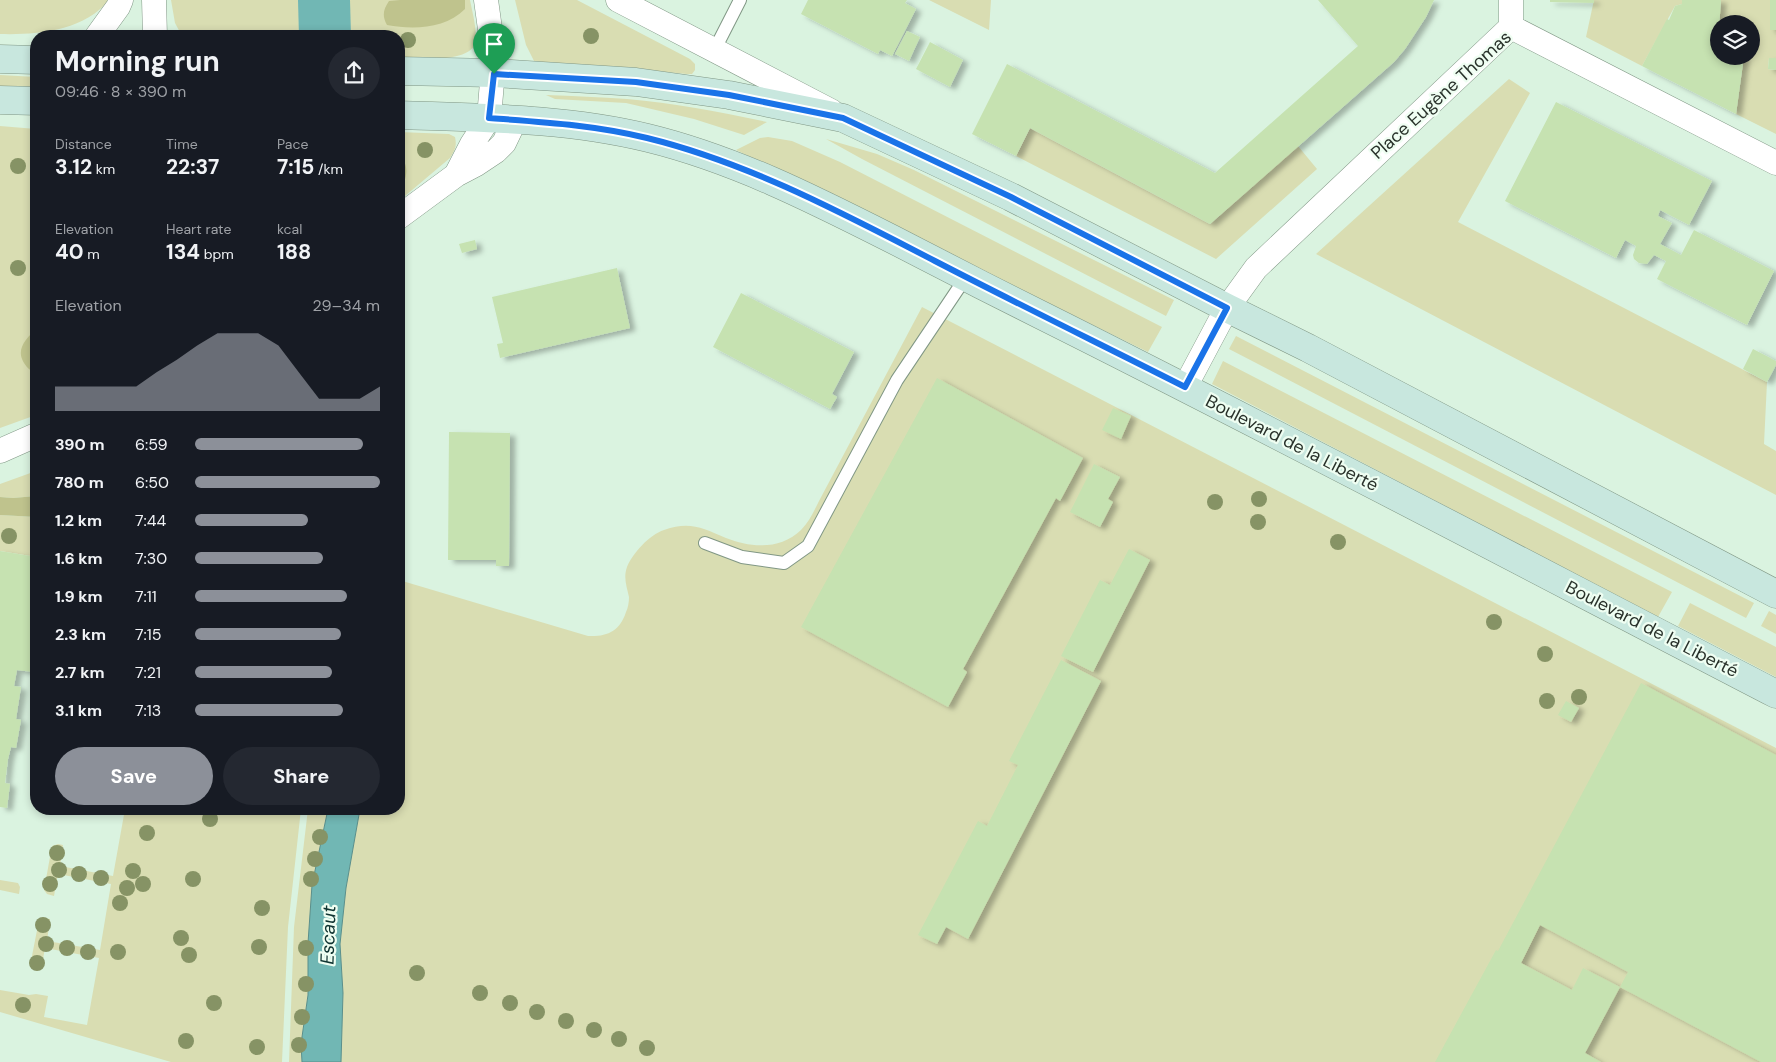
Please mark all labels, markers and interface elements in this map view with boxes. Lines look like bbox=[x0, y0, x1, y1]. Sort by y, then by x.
map controls bbox=[1710, 15, 1760, 65]
button: layers bbox=[1710, 15, 1760, 65]
pin bbox=[473, 23, 515, 74]
street label: Place Eugène Thomas bbox=[1366, 25, 1516, 165]
icon: arrive bbox=[480, 30, 508, 58]
text: Morning run bbox=[55, 43, 220, 80]
button: share bbox=[328, 47, 380, 99]
text: 09:46 · 8 × 390 m bbox=[55, 81, 186, 102]
text: Distance bbox=[55, 135, 112, 153]
text: Time bbox=[166, 135, 198, 153]
text: Pace bbox=[277, 135, 308, 153]
text: 3.12 bbox=[55, 153, 92, 181]
text: 22:37 bbox=[166, 153, 219, 181]
text: 7:15 bbox=[277, 153, 314, 181]
text: km bbox=[92, 160, 115, 178]
text: /km bbox=[314, 160, 343, 178]
text: Elevation bbox=[55, 220, 113, 238]
text: Heart rate bbox=[166, 220, 231, 238]
text: kcal bbox=[277, 220, 302, 238]
text: 40 bbox=[55, 238, 83, 266]
text: 134 bbox=[166, 238, 200, 266]
text: 188 bbox=[277, 238, 311, 266]
text: m bbox=[83, 245, 100, 263]
text: bpm bbox=[200, 245, 234, 263]
text: Elevation bbox=[55, 295, 122, 316]
text: 29–34 m bbox=[313, 295, 380, 316]
street label: Boulevard de la Liberté bbox=[1202, 389, 1382, 497]
text: 390 m bbox=[55, 434, 105, 455]
text: 6:59 bbox=[135, 434, 168, 455]
text: 780 m bbox=[55, 472, 104, 493]
text: 6:50 bbox=[135, 472, 169, 493]
text: 1.2 km bbox=[55, 510, 102, 531]
text: 7:44 bbox=[135, 510, 166, 531]
text: 1.6 km bbox=[55, 548, 103, 569]
text: 7:30 bbox=[135, 548, 167, 569]
street label: Boulevard de la Liberté bbox=[1562, 575, 1742, 683]
text: 1.9 km bbox=[55, 586, 103, 607]
text: 7:11 bbox=[135, 586, 157, 607]
text: 2.3 km bbox=[55, 624, 106, 645]
text: 7:15 bbox=[135, 624, 162, 645]
text: 2.7 km bbox=[55, 662, 104, 683]
text: 7:21 bbox=[135, 662, 161, 683]
text: 3.1 km bbox=[55, 700, 102, 721]
text: 7:13 bbox=[135, 700, 161, 721]
button: Save bbox=[55, 747, 213, 805]
button: Share bbox=[223, 747, 380, 805]
water label: Escaut bbox=[314, 904, 342, 965]

